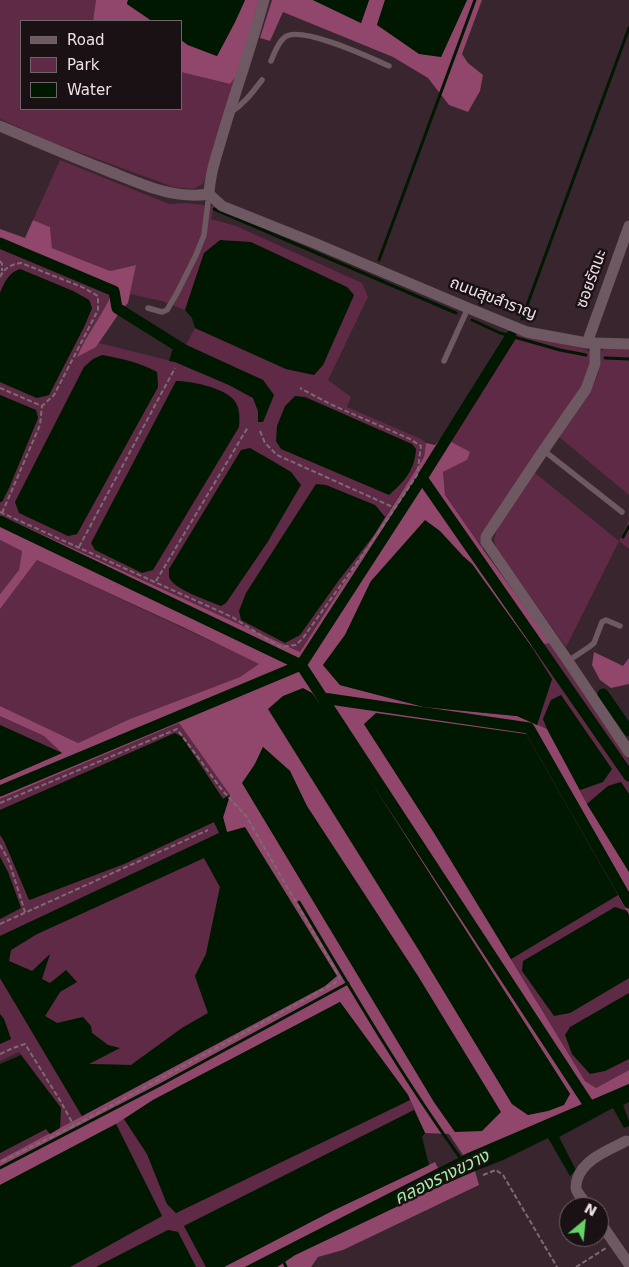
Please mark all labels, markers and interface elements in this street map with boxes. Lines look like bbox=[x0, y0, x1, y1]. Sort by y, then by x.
legend bbox=[20, 20, 182, 110]
text: Road bbox=[67, 31, 105, 49]
text: Park bbox=[67, 56, 99, 74]
text: Water bbox=[67, 81, 111, 99]
street label: ซอยรัตนะ bbox=[573, 247, 611, 311]
street label: ถนนสุขสำราญ bbox=[447, 274, 539, 324]
water label: คลองรางขวาง bbox=[391, 1146, 493, 1210]
north arrow bbox=[559, 1197, 609, 1247]
text: N bbox=[582, 1200, 600, 1219]

